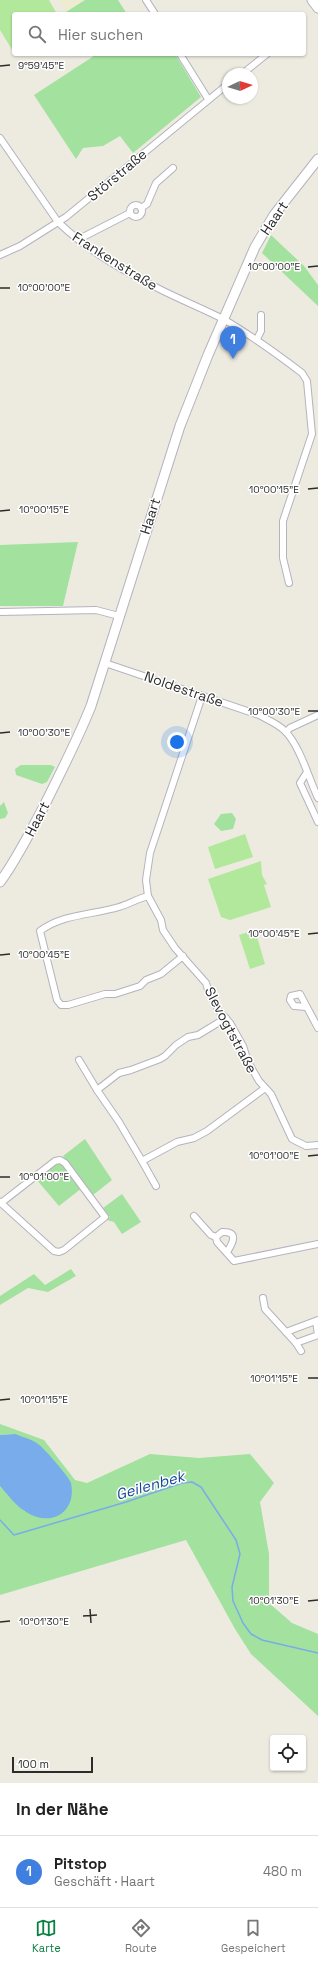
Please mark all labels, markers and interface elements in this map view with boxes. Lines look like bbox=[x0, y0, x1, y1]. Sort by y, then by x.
search box bbox=[12, 12, 306, 56]
icon: search bbox=[26, 23, 48, 45]
text: Hier suchen bbox=[58, 25, 143, 44]
text: 9°59'45"E bbox=[18, 59, 64, 72]
north arrow bbox=[222, 68, 258, 104]
street label: Störstraße bbox=[83, 145, 151, 205]
street label: Haart bbox=[256, 198, 292, 238]
street label: Frankenstraße bbox=[69, 228, 161, 294]
text: 10°00'00"E bbox=[248, 260, 301, 273]
text: 10°00'00"E bbox=[18, 281, 71, 294]
pin: 1 bbox=[220, 326, 246, 359]
text: 10°00'15"E bbox=[249, 483, 299, 496]
street label: Haart bbox=[136, 496, 164, 536]
text: 10°00'15"E bbox=[19, 503, 69, 516]
street label: Noldestraße bbox=[142, 667, 226, 711]
text: 10°00'30"E bbox=[248, 705, 300, 718]
text: 10°00'30"E bbox=[18, 726, 70, 739]
your location bbox=[167, 732, 187, 752]
street label: Haart bbox=[21, 798, 53, 840]
text: 10°00'45"E bbox=[248, 927, 300, 940]
text: 10°00'45"E bbox=[18, 948, 70, 961]
street label: Slevogtstraße bbox=[201, 984, 261, 1076]
text: 10°01'00"E bbox=[249, 1149, 299, 1162]
text: 10°01'00"E bbox=[19, 1170, 69, 1183]
text: 10°01'15"E bbox=[250, 1372, 298, 1385]
text: 10°01'15"E bbox=[20, 1393, 68, 1406]
water label: Geilenbek bbox=[113, 1466, 189, 1504]
text: 10°01'30"E bbox=[249, 1594, 299, 1607]
text: 10°01'30"E bbox=[19, 1615, 69, 1628]
map controls bbox=[270, 1735, 306, 1771]
button: locate bbox=[270, 1735, 306, 1771]
scale bar bbox=[12, 1755, 93, 1774]
text: 100 m bbox=[18, 1757, 49, 1771]
text: In der Nähe bbox=[16, 1798, 108, 1820]
text: Pitstop bbox=[54, 1854, 107, 1873]
text: 1 bbox=[26, 1863, 32, 1880]
text: 480 m bbox=[263, 1863, 302, 1880]
text: Geschäft · Haart bbox=[54, 1873, 155, 1890]
tab: Karte bbox=[32, 1917, 61, 1955]
tab: Route bbox=[125, 1917, 157, 1955]
tab: Gespeichert bbox=[221, 1917, 286, 1955]

